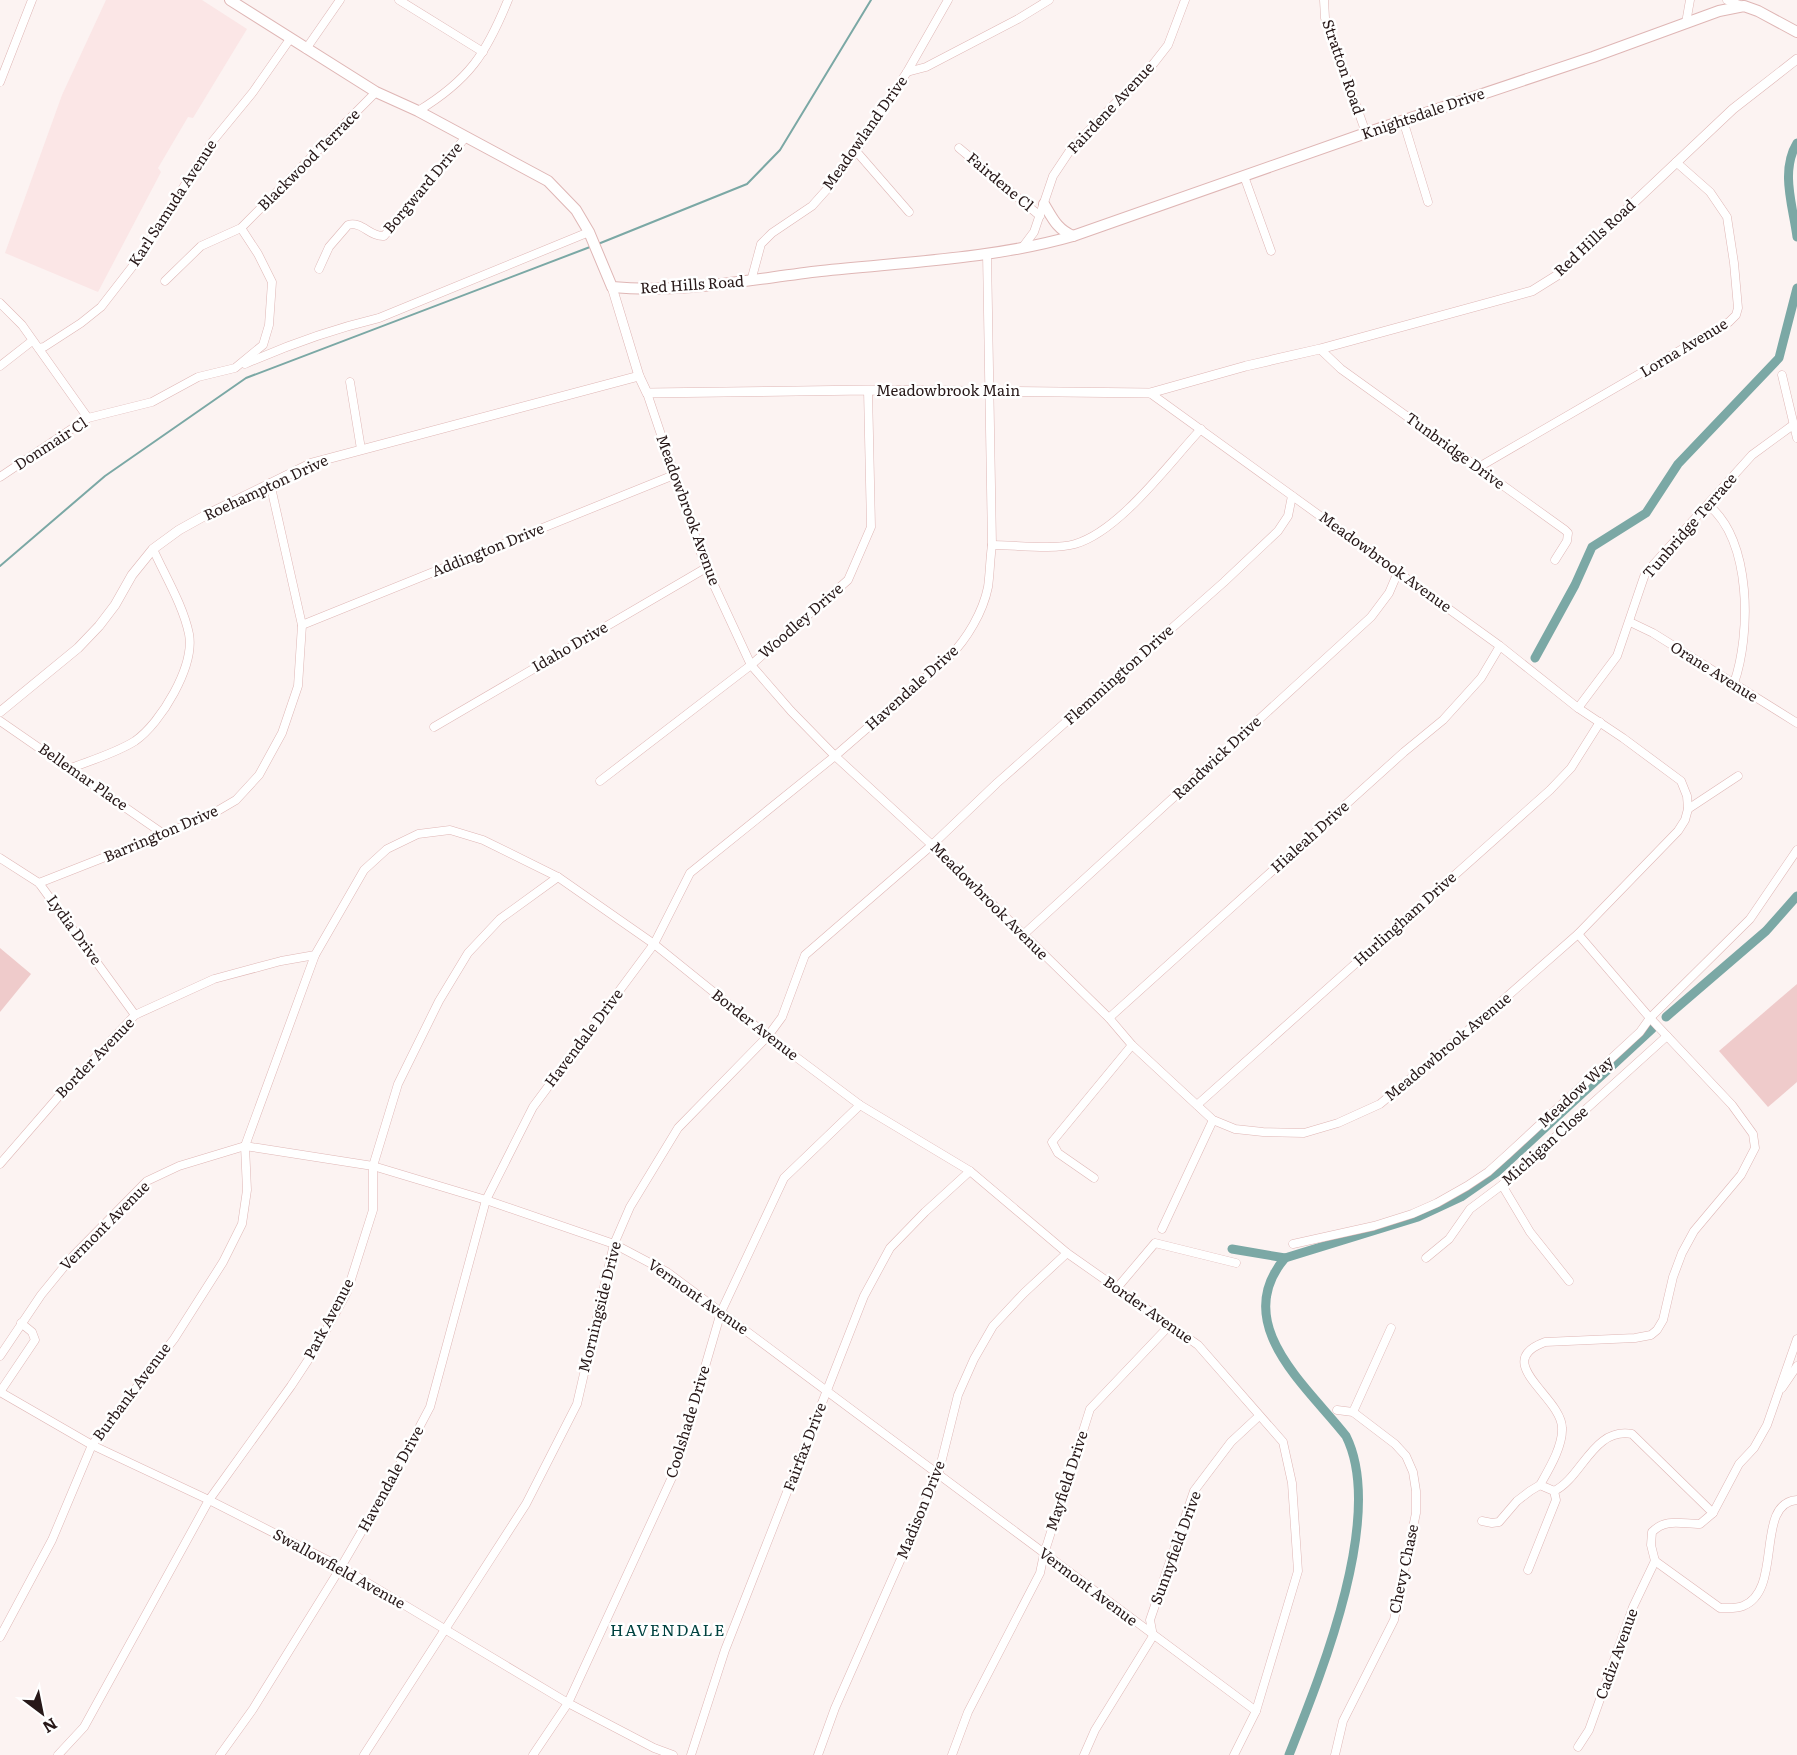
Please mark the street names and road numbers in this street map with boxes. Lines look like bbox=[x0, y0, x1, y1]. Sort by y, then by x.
street label: Stratton Road bbox=[1317, 16, 1371, 117]
street label: Fairdene Avenue bbox=[1061, 56, 1159, 158]
street label: Meadowland Drive bbox=[816, 70, 912, 194]
street label: Knightsdale Drive bbox=[1358, 81, 1487, 144]
street label: Blackwood Terrace bbox=[251, 102, 365, 215]
street label: Karl Samuda Avenue bbox=[122, 134, 222, 270]
street label: Borgward Drive bbox=[377, 136, 467, 238]
street label: Fairdene Cl bbox=[962, 146, 1040, 216]
street label: Red Hills Road bbox=[1548, 193, 1640, 281]
street label: Red Hills Road bbox=[639, 268, 745, 299]
street label: Lorna Avenue bbox=[1635, 311, 1732, 382]
street label: Meadowbrook Main bbox=[876, 378, 1020, 401]
street label: Tunbridge Drive bbox=[1401, 406, 1511, 494]
street label: Donmair Cl bbox=[9, 410, 91, 475]
street label: Meadowbrook Avenue bbox=[651, 431, 728, 588]
street label: Roehampton Drive bbox=[199, 448, 332, 526]
street label: Tunbridge Terrace bbox=[1636, 467, 1742, 583]
street label: Meadowbrook Avenue bbox=[1315, 505, 1457, 617]
street label: Addington Drive bbox=[428, 516, 547, 582]
street label: Woodley Drive bbox=[753, 577, 847, 663]
street label: Idaho Drive bbox=[527, 615, 612, 677]
street label: Flemmington Drive bbox=[1058, 618, 1178, 729]
street label: Orane Avenue bbox=[1666, 635, 1763, 707]
street label: Havendale Drive bbox=[859, 639, 963, 735]
street label: Randwick Drive bbox=[1166, 709, 1266, 804]
street label: Bellemar Place bbox=[34, 736, 134, 815]
street label: Hialeah Drive bbox=[1265, 794, 1354, 877]
street label: Barrington Drive bbox=[100, 798, 221, 867]
street label: Meadowbrook Avenue bbox=[926, 836, 1055, 964]
street label: Hurlingham Drive bbox=[1347, 865, 1461, 970]
street label: Lydia Drive bbox=[42, 889, 109, 969]
street label: Border Avenue bbox=[708, 982, 805, 1065]
street label: Havendale Drive bbox=[538, 983, 628, 1091]
street label: Meadowbrook Avenue bbox=[1379, 986, 1516, 1106]
street label: Border Avenue bbox=[49, 1011, 139, 1103]
street label: Meadow Way bbox=[1532, 1049, 1618, 1132]
street label: Michigan Close bbox=[1496, 1100, 1593, 1190]
street label: Vermont Avenue bbox=[54, 1175, 154, 1275]
street label: Morningside Drive bbox=[571, 1238, 626, 1375]
street label: Vermont Avenue bbox=[644, 1252, 754, 1339]
street label: Border Avenue bbox=[1099, 1269, 1199, 1348]
street label: Park Avenue bbox=[297, 1274, 359, 1363]
street label: Burbank Avenue bbox=[86, 1337, 176, 1445]
street label: Coolshade Drive bbox=[658, 1362, 715, 1481]
street label: Fairfax Drive bbox=[776, 1399, 831, 1494]
street label: Havendale Drive bbox=[351, 1421, 429, 1536]
street label: Mayfield Drive bbox=[1039, 1427, 1093, 1534]
street label: Madison Drive bbox=[889, 1456, 950, 1562]
street label: Sunnyfield Drive bbox=[1143, 1487, 1206, 1608]
street label: Swallowfield Avenue bbox=[269, 1522, 410, 1614]
street label: Chevy Chase bbox=[1382, 1522, 1423, 1616]
street label: Vermont Avenue bbox=[1035, 1541, 1143, 1631]
street label: Cadiz Avenue bbox=[1588, 1605, 1643, 1702]

